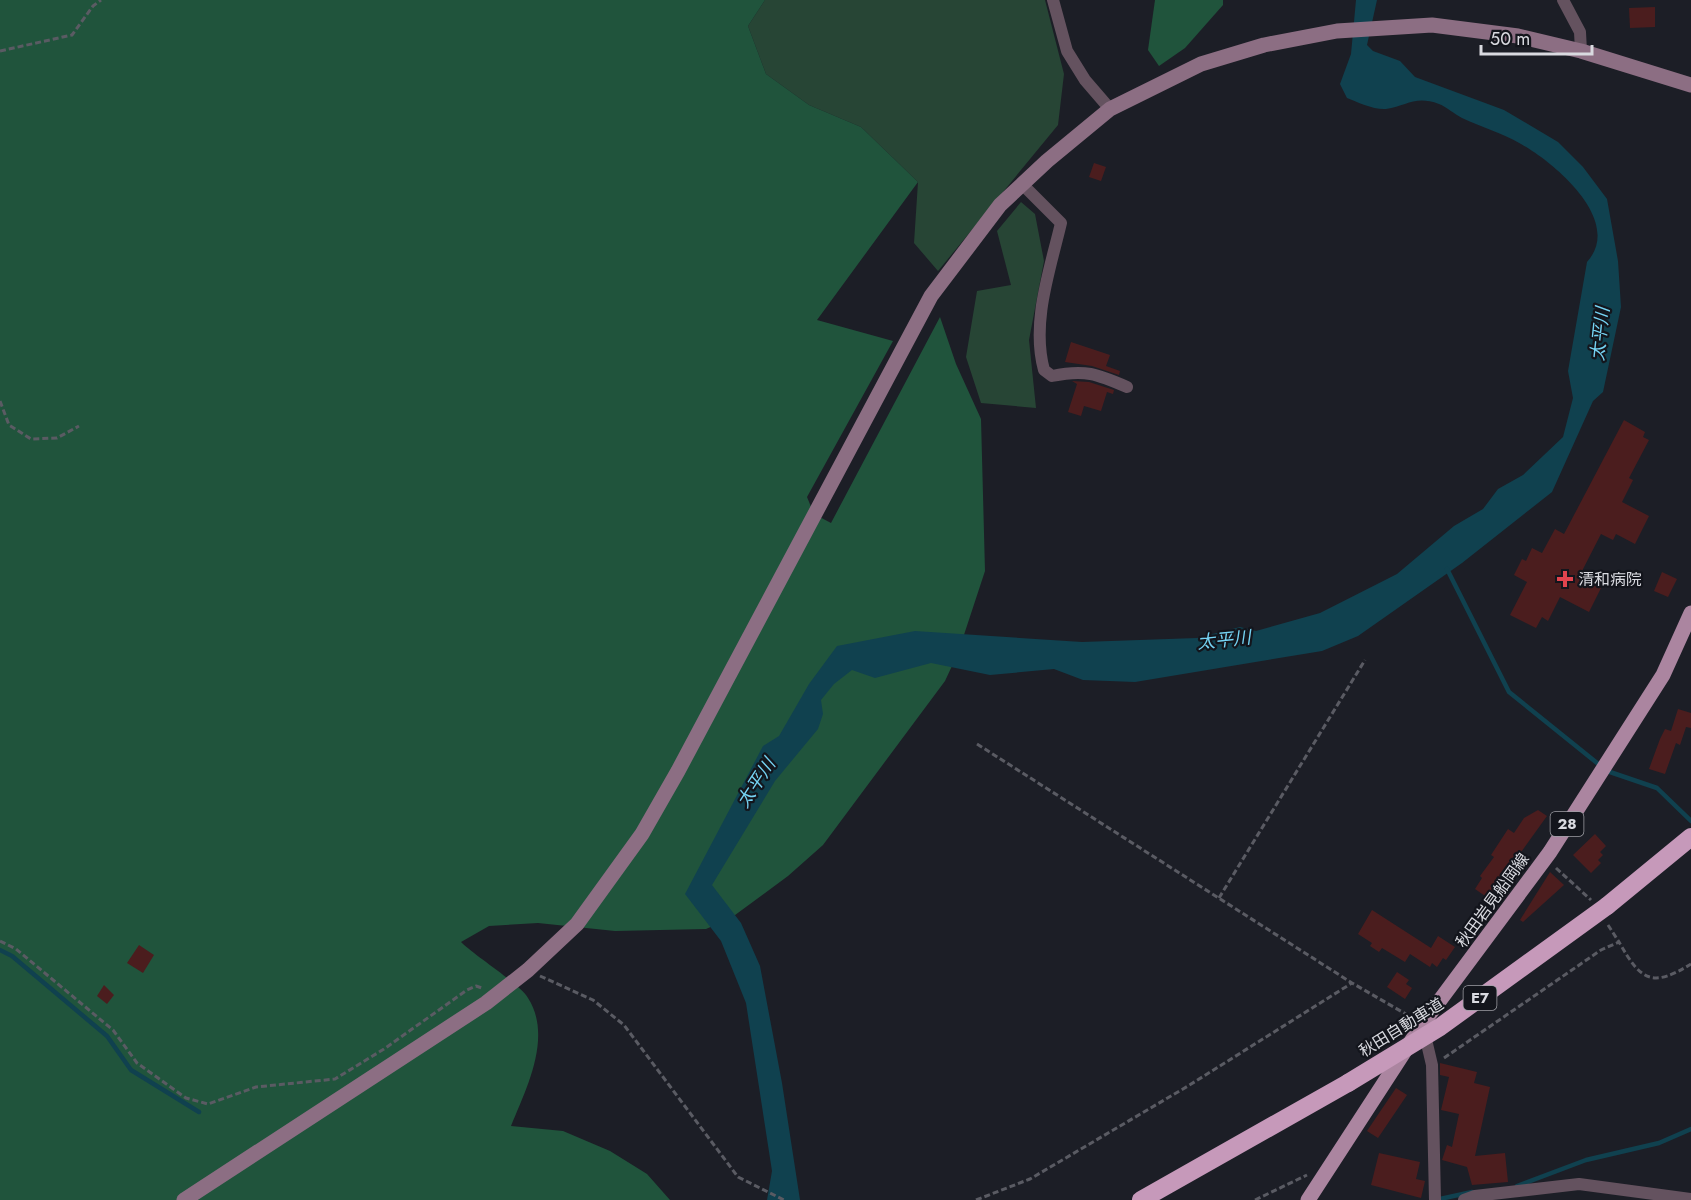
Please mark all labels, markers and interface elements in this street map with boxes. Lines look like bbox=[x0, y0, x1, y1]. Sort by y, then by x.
scale bar bbox=[1481, 18, 1592, 56]
text: 50 m bbox=[1490, 26, 1530, 52]
water label: 太平川 bbox=[1584, 304, 1616, 362]
place label: 清和病院 bbox=[1578, 568, 1642, 591]
marker: 清和病院 bbox=[1556, 570, 1574, 588]
water label: 太平川 bbox=[1196, 624, 1254, 656]
water label: 太平川 bbox=[730, 752, 783, 813]
road number: 28 bbox=[1550, 812, 1584, 836]
street label: 秋田岩見船岡線 bbox=[1450, 848, 1535, 952]
road number: E7 bbox=[1464, 986, 1496, 1010]
street label: 秋田自動車道 bbox=[1354, 992, 1448, 1063]

